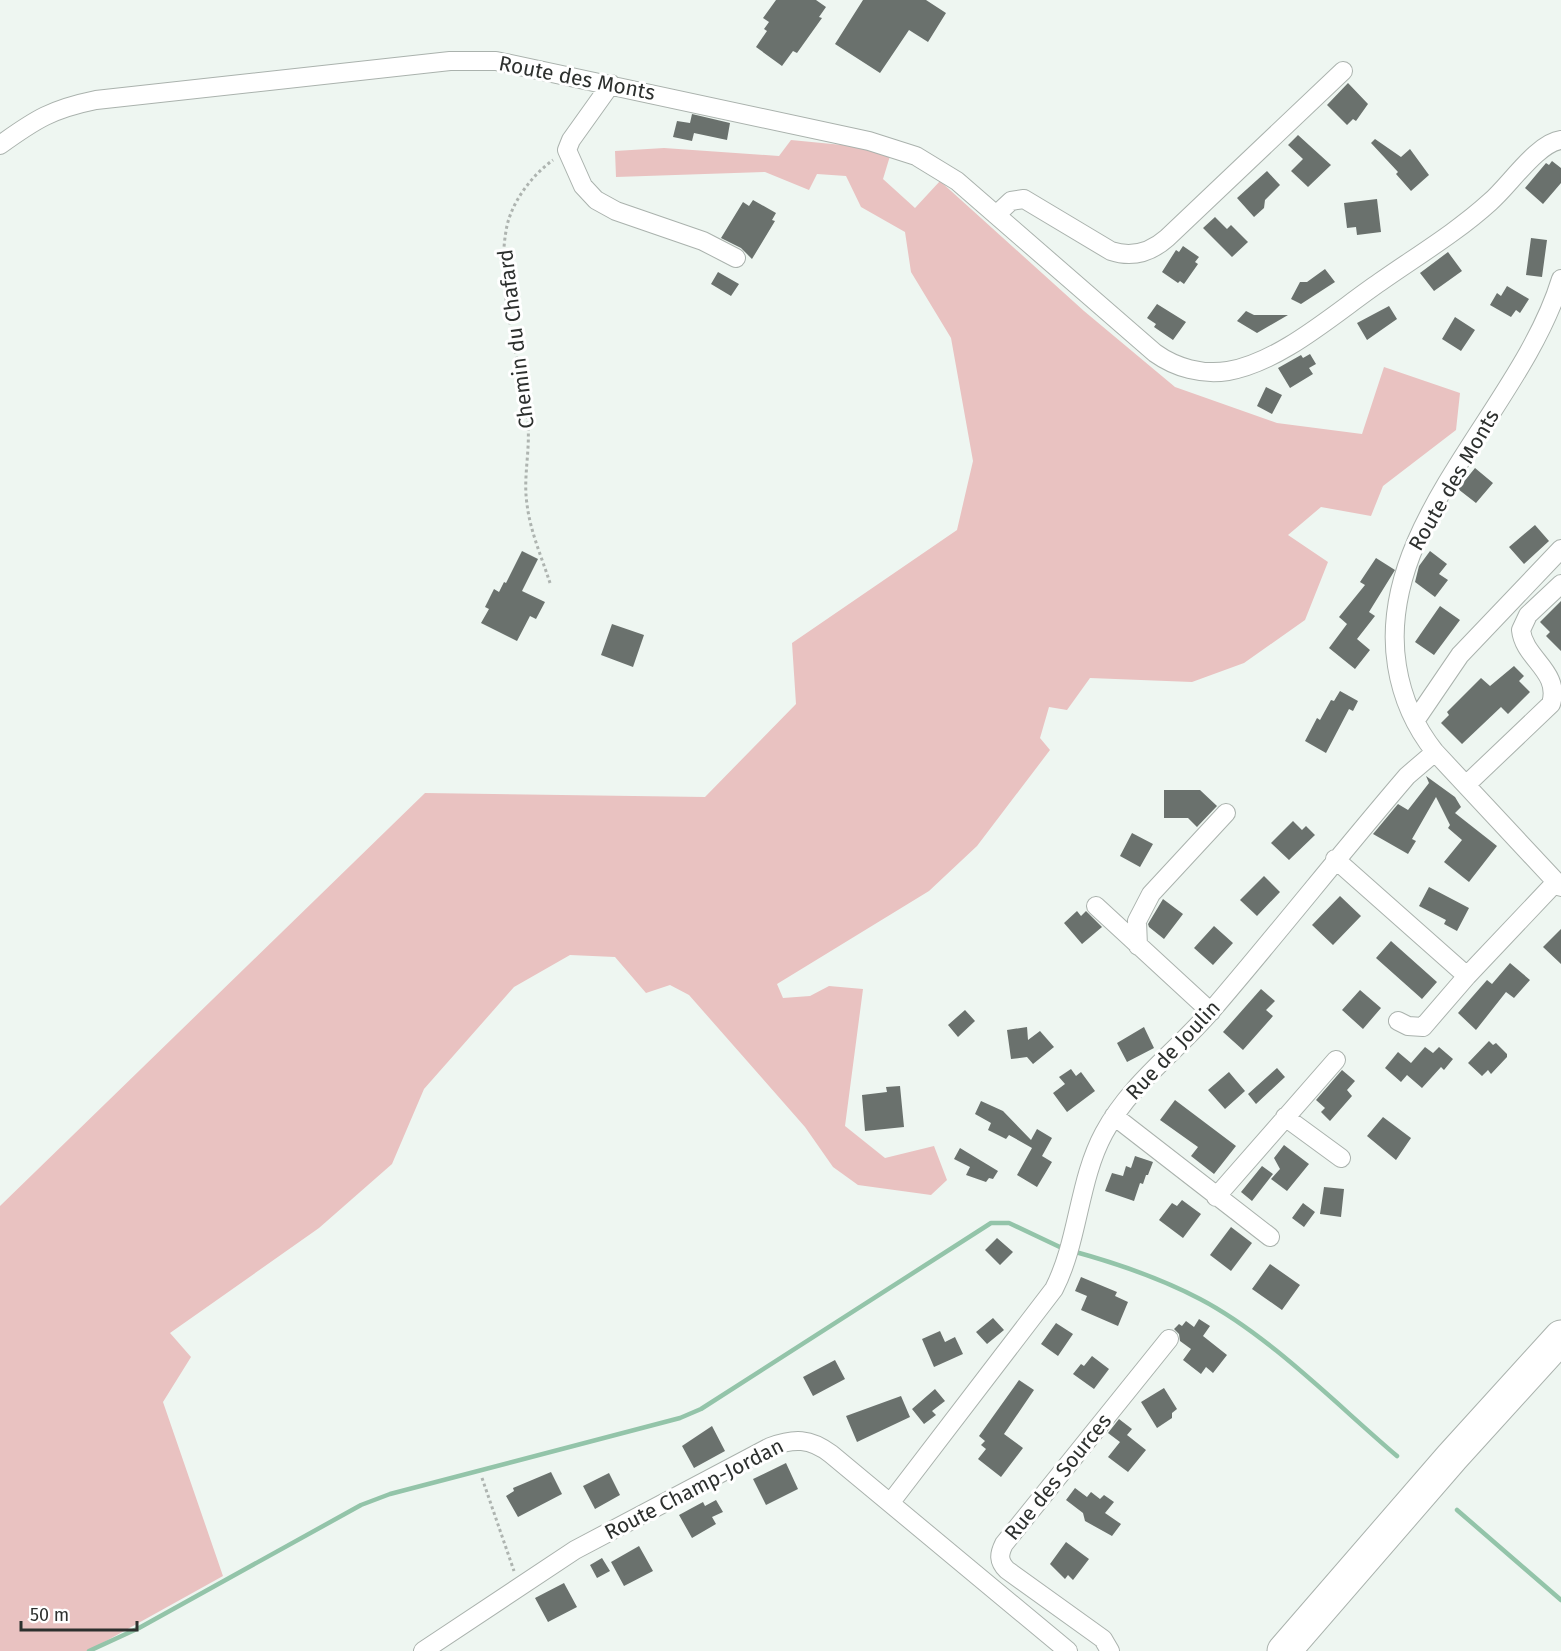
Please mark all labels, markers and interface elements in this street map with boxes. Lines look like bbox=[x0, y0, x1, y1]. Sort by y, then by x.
street label: Route des Monts bbox=[497, 50, 658, 106]
street label: Chemin du Chafard bbox=[492, 248, 540, 430]
street label: Route des Monts bbox=[1403, 405, 1505, 555]
street label: Rue de Joulin bbox=[1120, 995, 1226, 1105]
street label: Rue des Sources bbox=[999, 1408, 1117, 1546]
street label: Route Champ-Jordan bbox=[600, 1433, 788, 1545]
scale bar bbox=[21, 1594, 136, 1632]
text: 50 m bbox=[30, 1604, 69, 1626]

